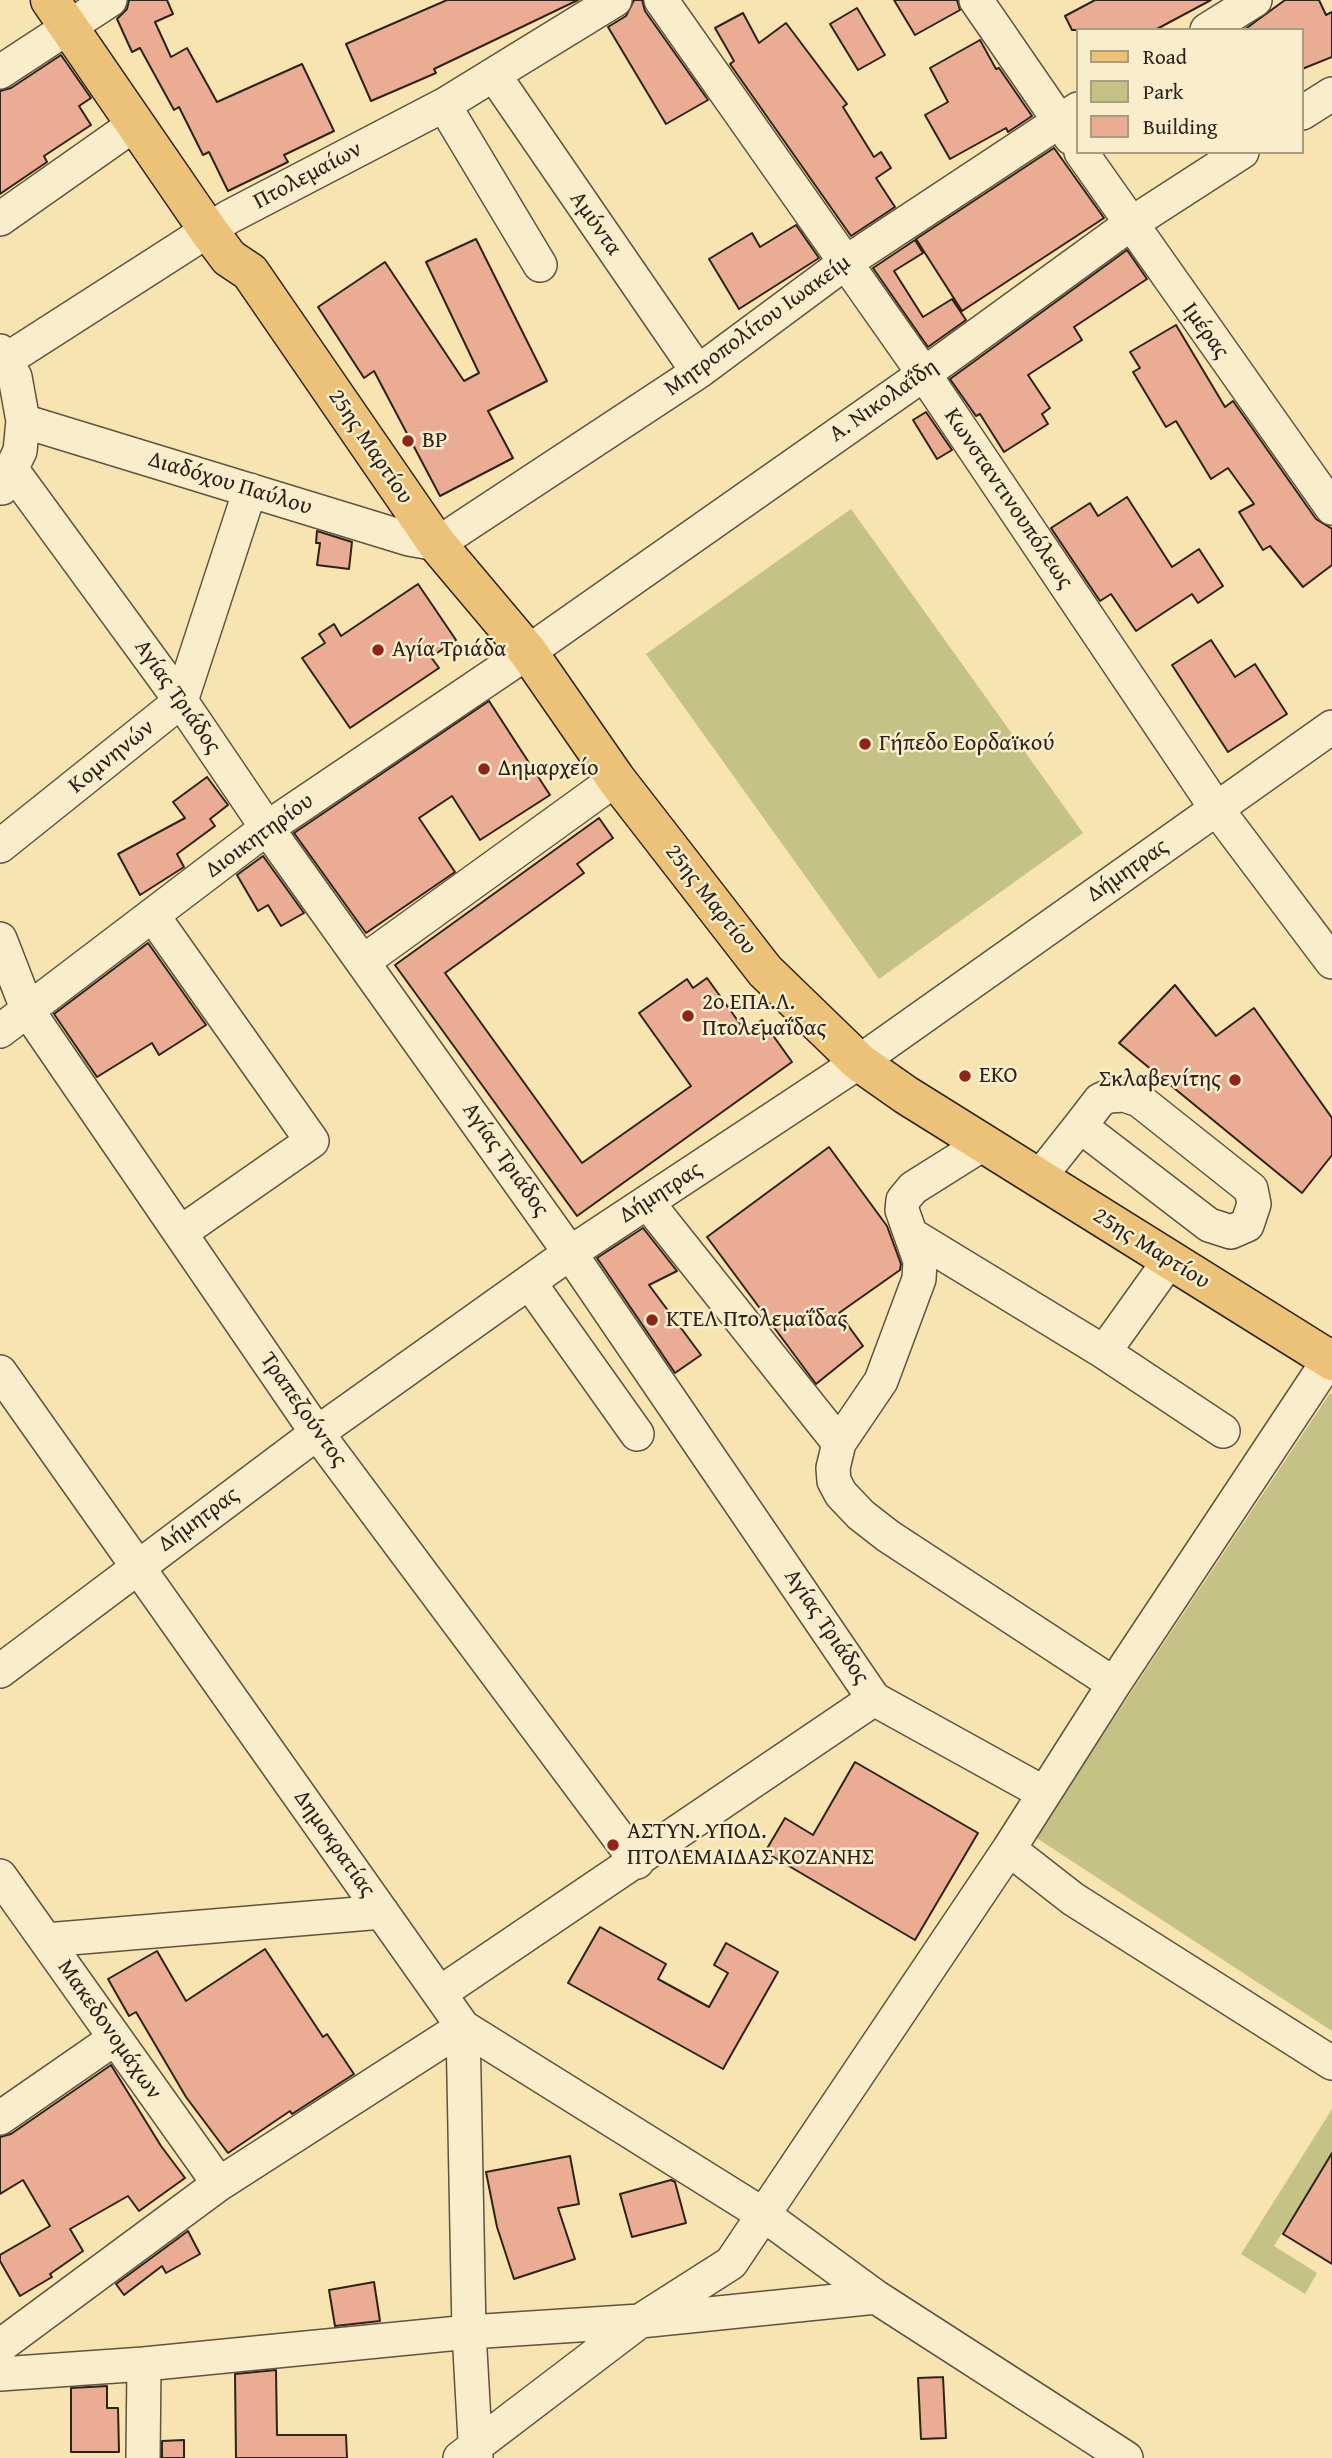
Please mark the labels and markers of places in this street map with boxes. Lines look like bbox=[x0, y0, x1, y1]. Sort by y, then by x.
place label: BP bbox=[422, 427, 447, 455]
marker: BP bbox=[400, 433, 416, 449]
place label: Αγία Τριάδα bbox=[392, 636, 507, 664]
marker: Αγία Τριάδα bbox=[370, 642, 386, 658]
place label: Γήπεδο Εορδαϊκού bbox=[879, 730, 1054, 758]
marker: Γήπεδο Εορδαϊκού bbox=[857, 736, 873, 752]
place label: Δημαρχείο bbox=[498, 755, 599, 783]
marker: Δημαρχείο bbox=[476, 761, 492, 777]
place label: 2ο ΕΠΑ.Λ. Πτολεμαΐδας bbox=[702, 989, 826, 1043]
marker: 2ο ΕΠΑ.Λ. Πτολεμαΐδας bbox=[680, 1008, 696, 1024]
place label: EKO bbox=[979, 1062, 1018, 1090]
place label: Σκλαβενίτης bbox=[1099, 1066, 1221, 1094]
marker: EKO bbox=[957, 1068, 973, 1084]
marker: Σκλαβενίτης bbox=[1227, 1072, 1243, 1088]
place label: ΚΤΕΛ Πτολεμαΐδας bbox=[666, 1306, 847, 1334]
marker: ΚΤΕΛ Πτολεμαΐδας bbox=[644, 1312, 660, 1328]
place label: ΑΣΤΥΝ. ΥΠΟΔ. ΠΤΟΛΕΜΑΙΔΑΣ ΚΟΖΑΝΗΣ bbox=[627, 1818, 874, 1872]
marker: ΑΣΤΥΝ. ΥΠΟΔ. ΠΤΟΛΕΜΑΙΔΑΣ ΚΟΖΑΝΗΣ bbox=[605, 1837, 621, 1853]

